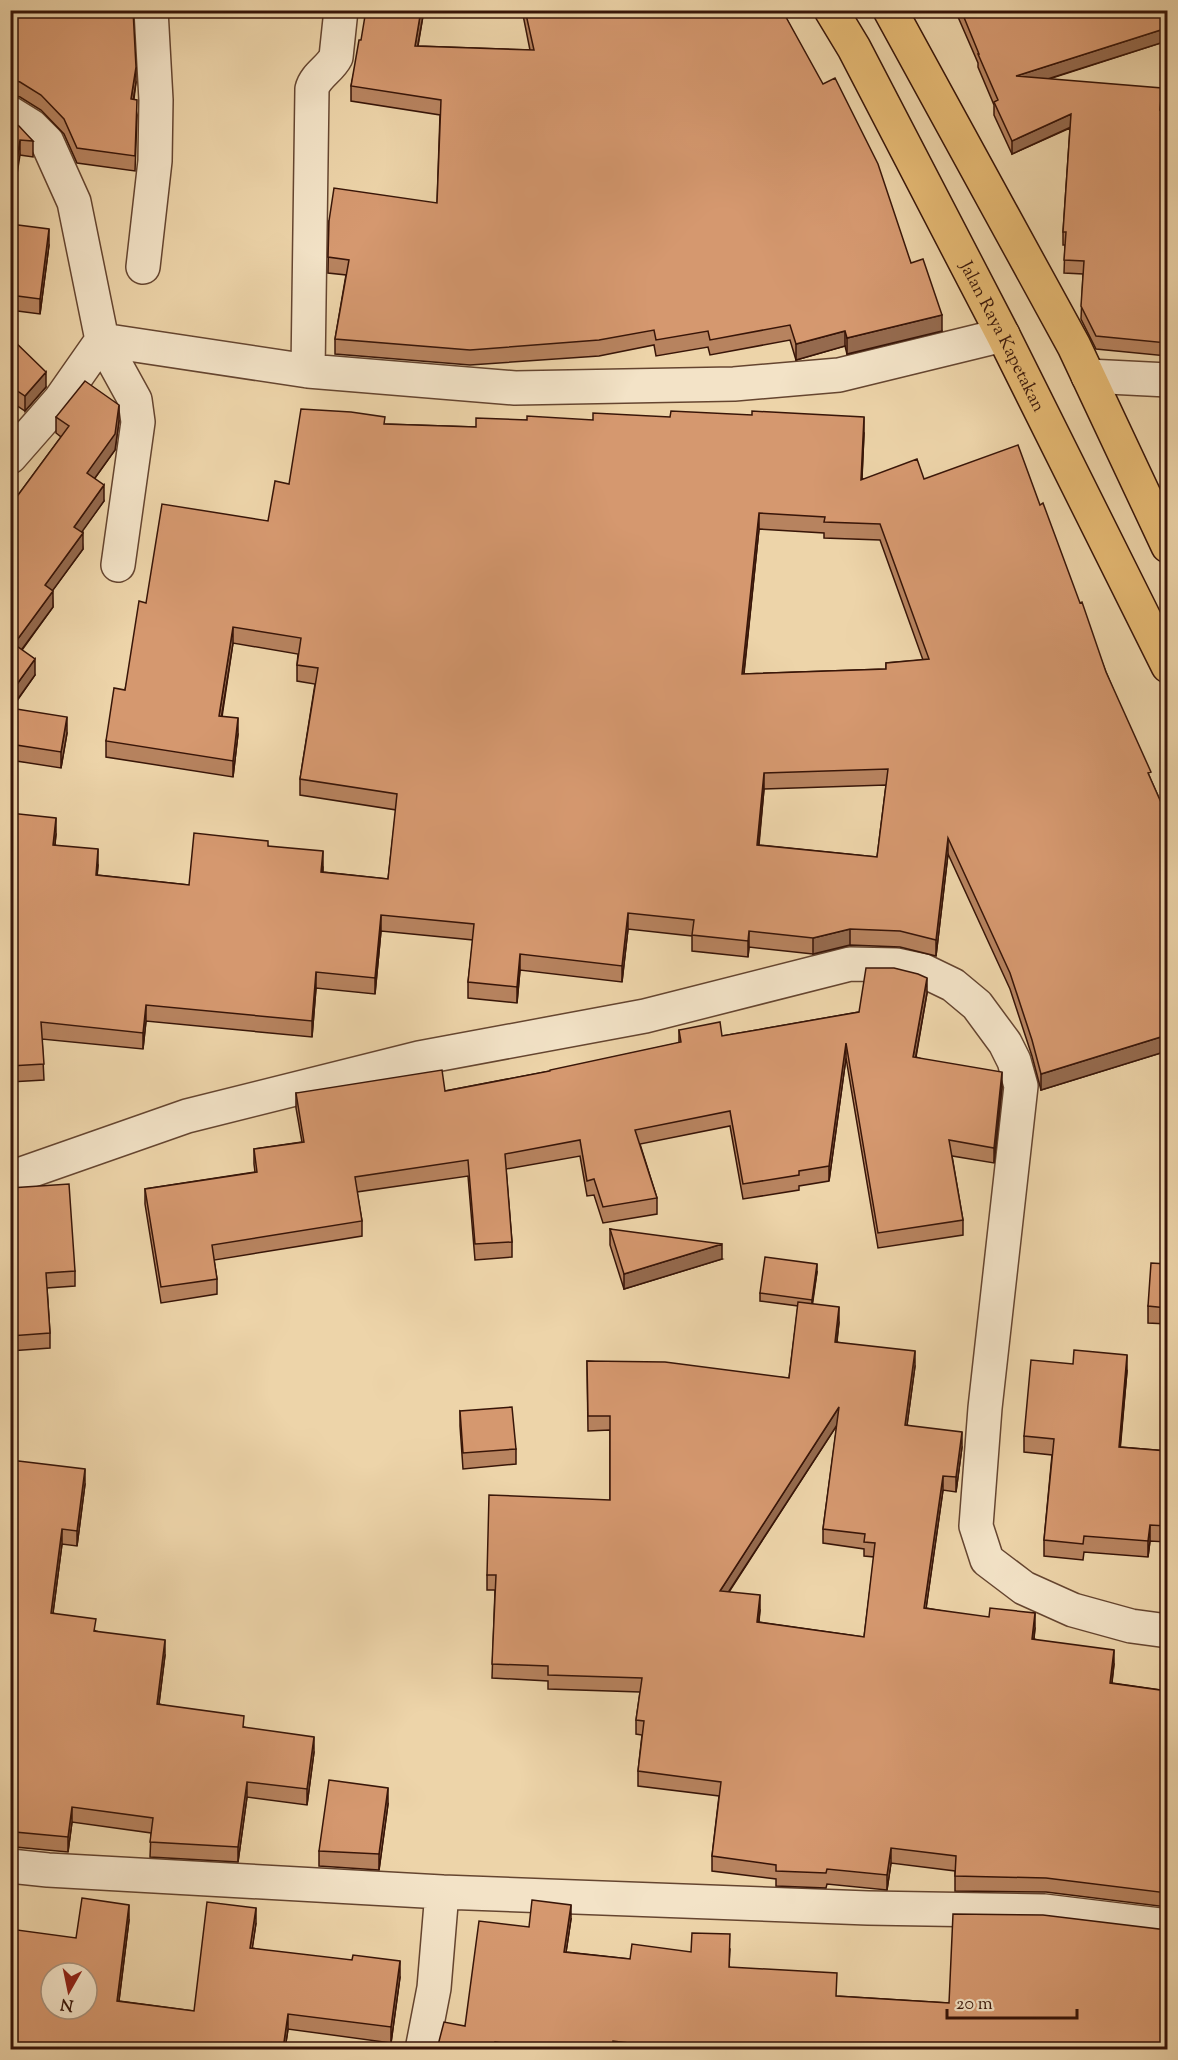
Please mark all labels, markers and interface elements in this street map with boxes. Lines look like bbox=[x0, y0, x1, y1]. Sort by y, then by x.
street label: Jalan Raya Kapetakan bbox=[951, 256, 1051, 417]
north arrow bbox=[39, 1961, 99, 2021]
scale bar bbox=[947, 1982, 1078, 2020]
text: N bbox=[59, 1991, 75, 2016]
text: 20 m bbox=[956, 1992, 993, 2018]

